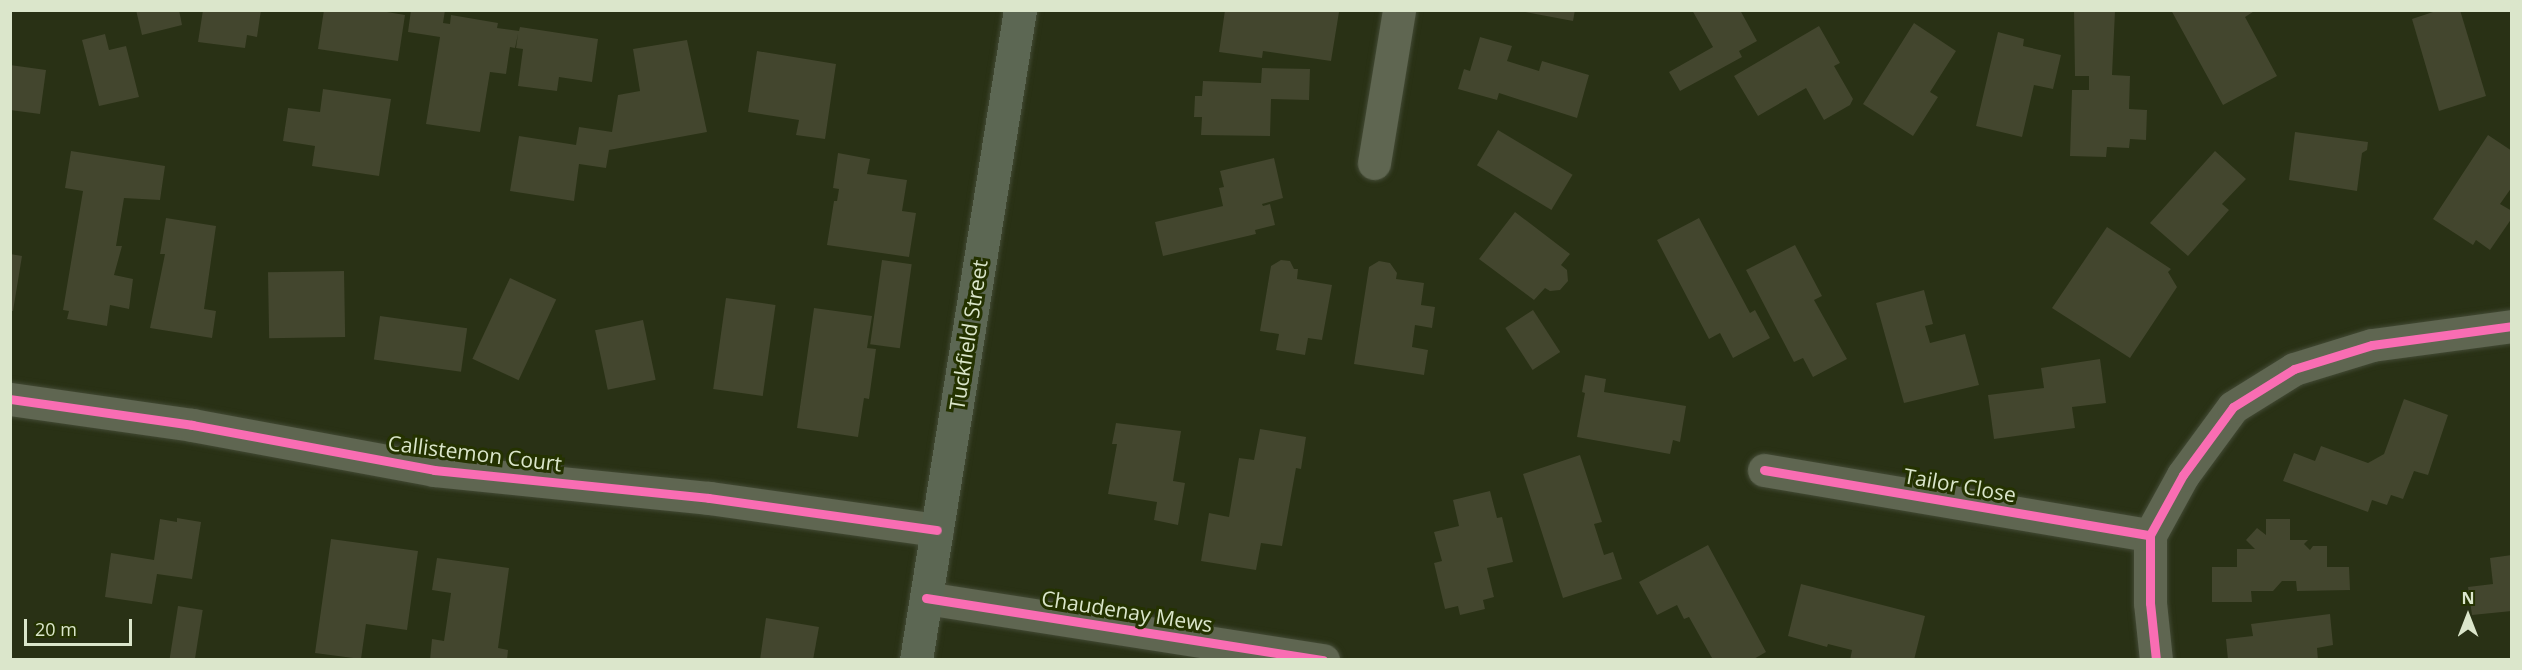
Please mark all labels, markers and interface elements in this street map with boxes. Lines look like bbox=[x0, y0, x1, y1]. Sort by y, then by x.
street label: Tuckfield Street bbox=[944, 258, 992, 412]
street label: Callistemon Court bbox=[386, 430, 564, 476]
street label: Tailor Close bbox=[1902, 463, 2018, 507]
street label: Chaudenay Mews bbox=[1040, 585, 1214, 637]
north arrow bbox=[2438, 586, 2498, 646]
text: N bbox=[2461, 587, 2475, 609]
scale bar bbox=[27, 607, 135, 645]
text: 20 m bbox=[35, 617, 77, 641]

